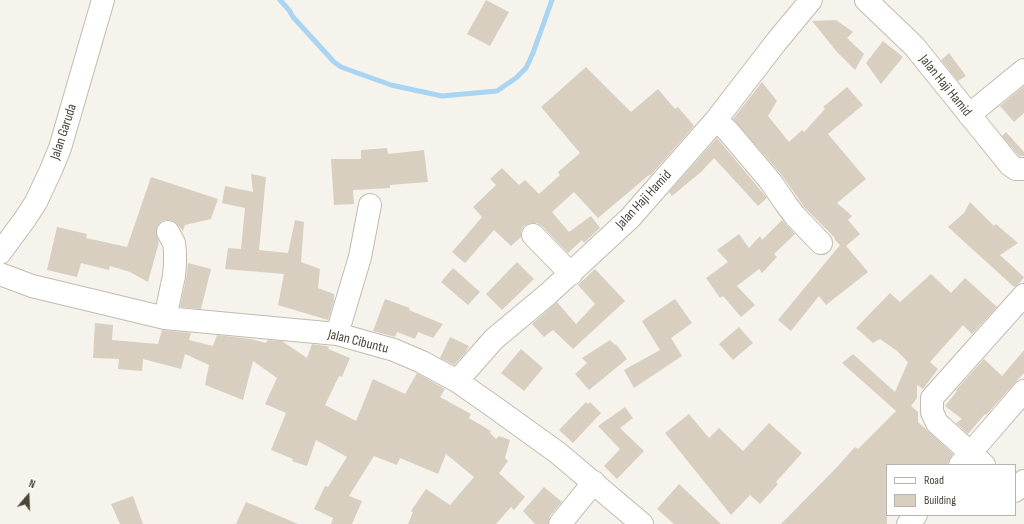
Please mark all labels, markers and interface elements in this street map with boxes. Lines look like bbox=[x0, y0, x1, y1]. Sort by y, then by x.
street label: Jalan Haji Hamid bbox=[915, 52, 975, 120]
street label: Jalan Garuda bbox=[47, 102, 81, 162]
street label: Jalan Haji Hamid bbox=[613, 167, 675, 233]
street label: Jalan Cibuntu bbox=[326, 326, 390, 358]
legend bbox=[886, 464, 1016, 516]
text: Road bbox=[924, 473, 944, 488]
north arrow bbox=[8, 476, 48, 516]
text: N bbox=[27, 477, 37, 491]
text: Building bbox=[924, 493, 956, 508]

